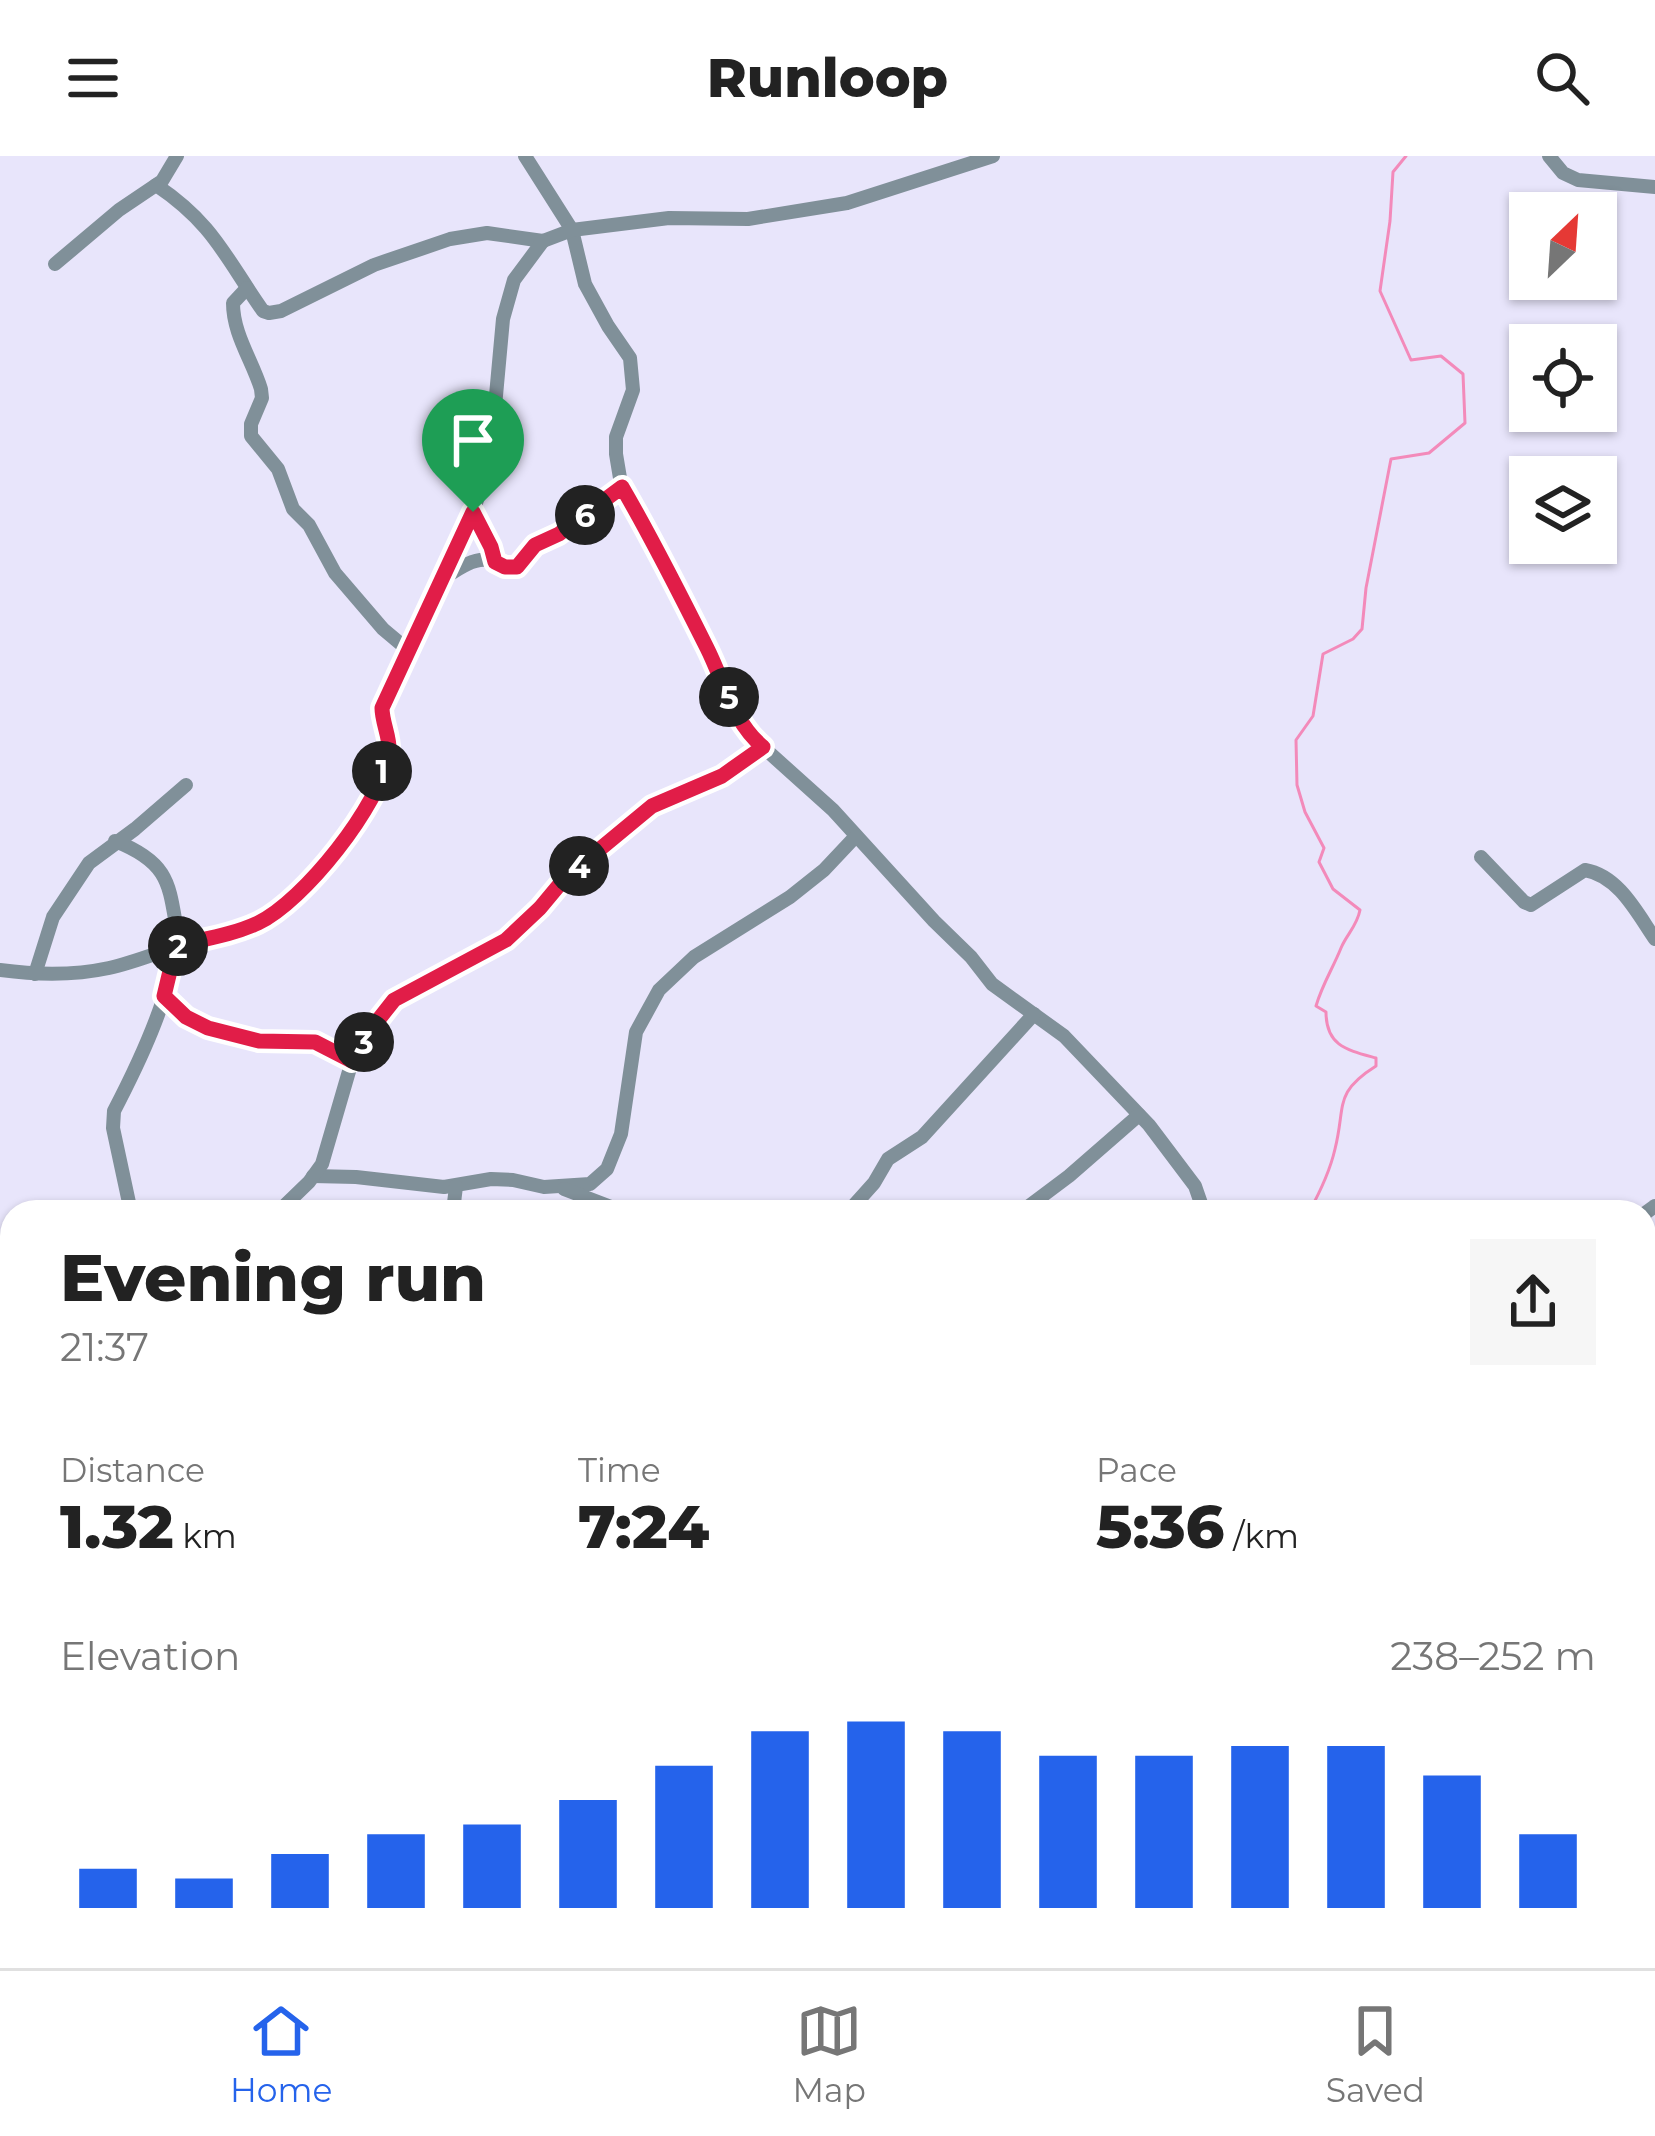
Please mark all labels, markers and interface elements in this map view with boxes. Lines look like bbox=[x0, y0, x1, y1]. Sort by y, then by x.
icon: menu bbox=[60, 45, 126, 111]
text: Runloop bbox=[707, 45, 948, 111]
icon: search bbox=[1529, 45, 1595, 111]
north arrow bbox=[1509, 192, 1617, 300]
map controls bbox=[1509, 192, 1617, 564]
button: locate bbox=[1509, 324, 1617, 432]
pin bbox=[422, 389, 524, 512]
icon: arrive bbox=[440, 407, 506, 473]
button: layers bbox=[1509, 456, 1617, 564]
pin: 6 bbox=[555, 485, 615, 545]
text: 6 bbox=[574, 495, 596, 535]
pin: 5 bbox=[699, 667, 759, 727]
text: 5 bbox=[719, 677, 739, 717]
pin: 1 bbox=[352, 741, 412, 801]
text: 1 bbox=[376, 751, 388, 791]
pin: 4 bbox=[549, 836, 609, 896]
text: 4 bbox=[568, 846, 590, 886]
pin: 2 bbox=[148, 916, 208, 976]
text: 2 bbox=[168, 926, 188, 966]
pin: 3 bbox=[334, 1012, 394, 1072]
text: 3 bbox=[354, 1022, 374, 1062]
text: Evening run bbox=[60, 1237, 486, 1318]
button: share bbox=[1470, 1239, 1596, 1365]
text: 21:37 bbox=[60, 1323, 149, 1371]
text: Distance bbox=[60, 1450, 205, 1490]
text: Time bbox=[578, 1450, 661, 1490]
text: Pace bbox=[1096, 1450, 1177, 1490]
text: 1.32 bbox=[60, 1490, 174, 1563]
text: 7:24 bbox=[578, 1490, 709, 1563]
text: 5:36 bbox=[1096, 1490, 1225, 1563]
text: km bbox=[174, 1516, 237, 1556]
text: /km bbox=[1225, 1516, 1299, 1556]
text: Elevation bbox=[60, 1632, 240, 1680]
text: 238–252 m bbox=[1390, 1632, 1596, 1680]
tab: Home bbox=[230, 1998, 332, 2110]
tab: Map bbox=[792, 1998, 866, 2110]
tab: Saved bbox=[1326, 1998, 1425, 2110]

